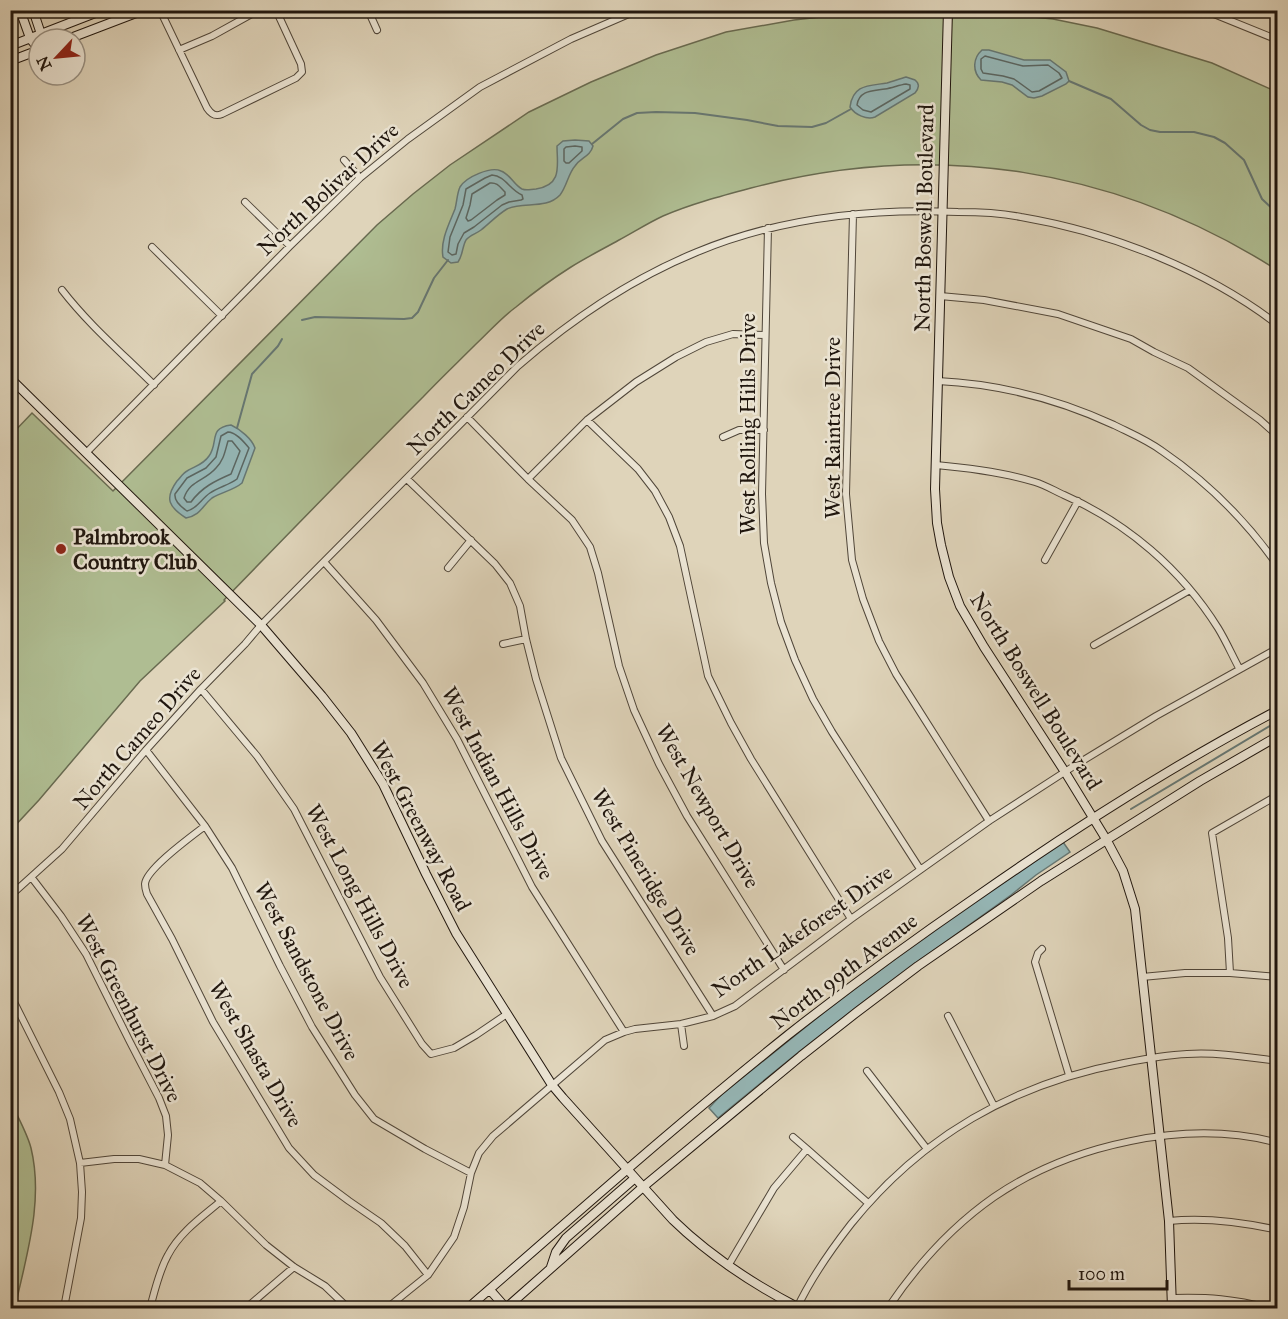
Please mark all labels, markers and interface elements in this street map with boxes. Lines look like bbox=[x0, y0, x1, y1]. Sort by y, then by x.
north arrow bbox=[27, 27, 87, 87]
text: N bbox=[32, 53, 55, 74]
street label: North Boswell Boulevard bbox=[909, 104, 939, 332]
street label: North Bolivar Drive bbox=[252, 117, 404, 261]
street label: West Rolling Hills Drive bbox=[734, 313, 761, 535]
street label: North Cameo Drive bbox=[401, 315, 551, 461]
street label: West Raintree Drive bbox=[819, 337, 846, 519]
place label: Palmbrook Country Club bbox=[73, 523, 197, 575]
marker: Palmbrook Country Club bbox=[54, 542, 68, 556]
street label: North Boswell Boulevard bbox=[964, 587, 1108, 795]
street label: North Cameo Drive bbox=[67, 661, 207, 815]
street label: West Indian Hills Drive bbox=[436, 682, 560, 884]
street label: West Newport Drive bbox=[650, 719, 766, 893]
street label: West Greenway Road bbox=[365, 736, 477, 916]
street label: West Pineridge Drive bbox=[586, 784, 706, 960]
street label: West Long Hills Drive bbox=[300, 799, 420, 993]
street label: North Lakeforest Drive bbox=[706, 858, 898, 1004]
street label: West Sandstone Drive bbox=[249, 877, 365, 1065]
street label: North 99th Avenue bbox=[765, 907, 923, 1035]
street label: West Greenhurst Drive bbox=[70, 909, 188, 1107]
street label: West Shasta Drive bbox=[203, 976, 309, 1132]
scale bar bbox=[1069, 1253, 1166, 1291]
text: 100 m bbox=[1078, 1263, 1125, 1285]

